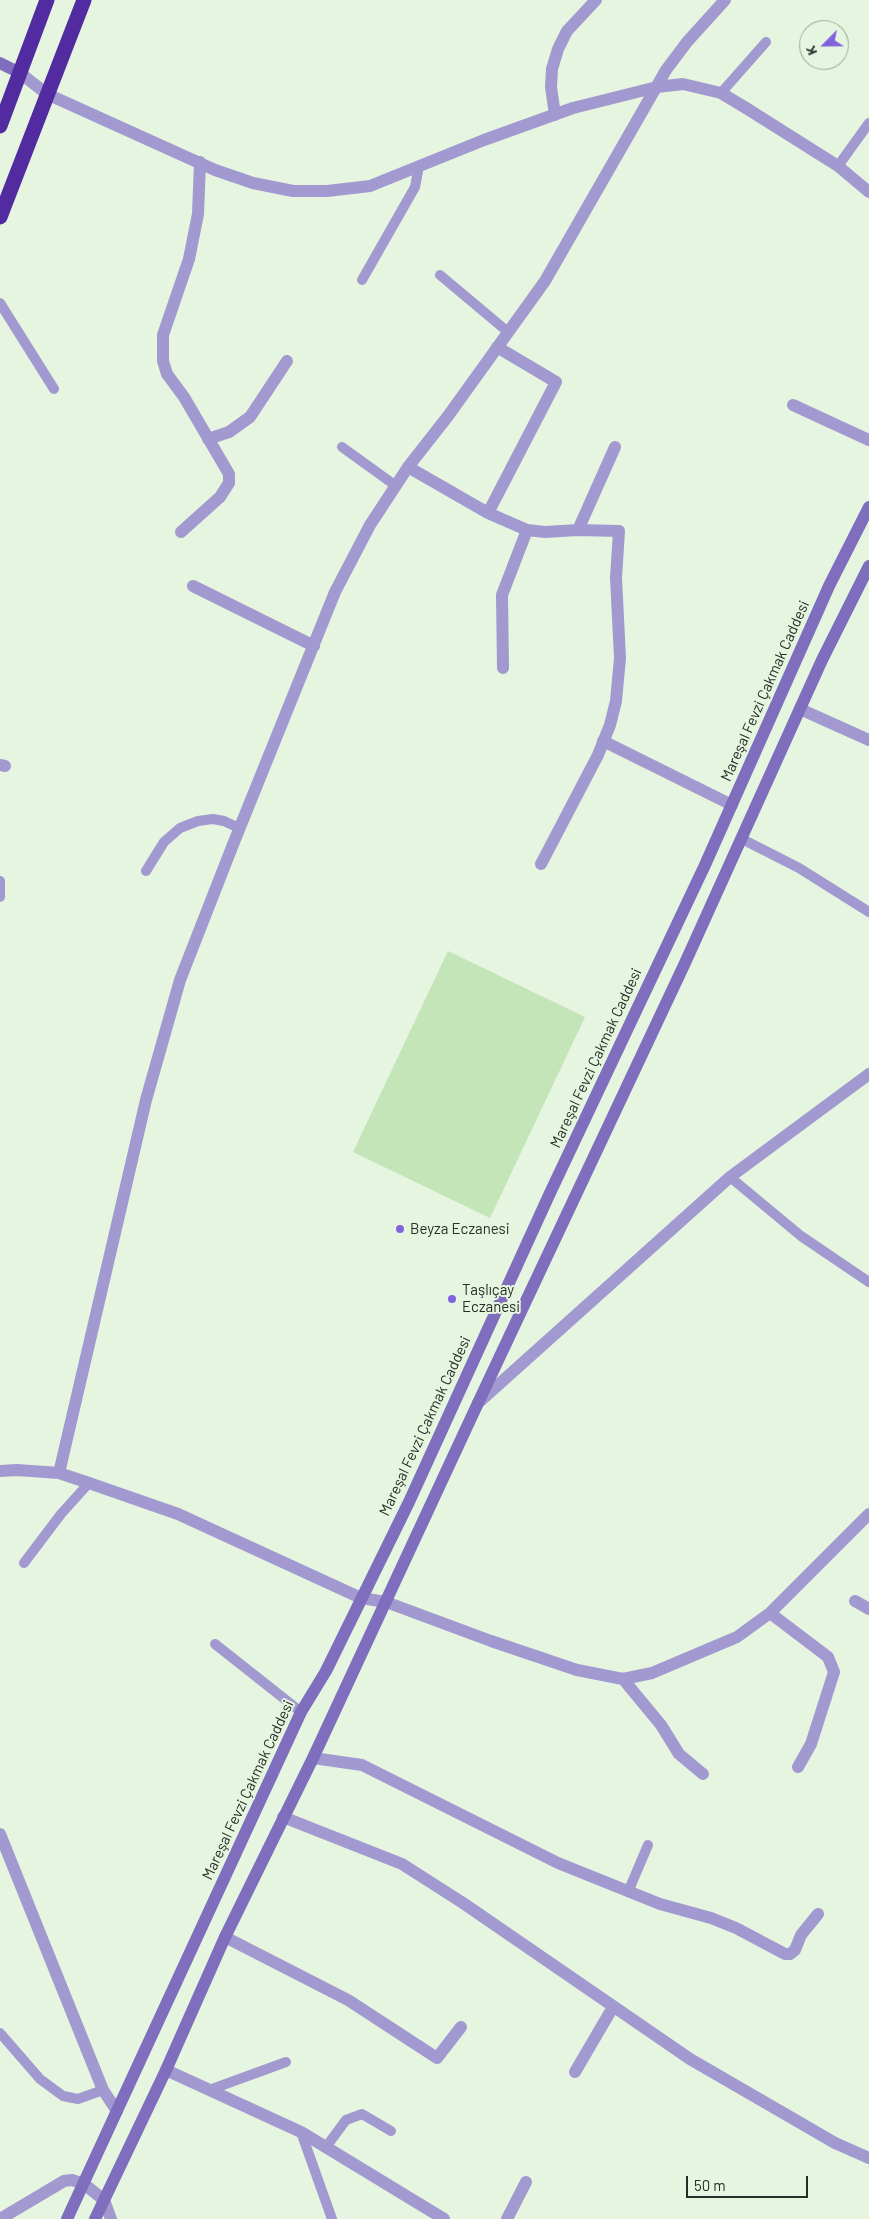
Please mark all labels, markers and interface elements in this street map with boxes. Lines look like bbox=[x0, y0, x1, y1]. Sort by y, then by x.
north arrow bbox=[799, 20, 849, 70]
text: K bbox=[801, 43, 820, 58]
street label: Mareşal Fevzi Çakmak Caddesi bbox=[717, 598, 813, 784]
street label: Mareşal Fevzi Çakmak Caddesi bbox=[546, 965, 646, 1151]
place label: Beyza Eczanesi bbox=[410, 1220, 510, 1238]
marker: Beyza Eczanesi bbox=[394, 1223, 406, 1235]
place label: Taşlıçay Eczanesi bbox=[462, 1281, 520, 1316]
marker: Taşlıçay Eczanesi bbox=[446, 1293, 458, 1305]
street label: Mareşal Fevzi Çakmak Caddesi bbox=[375, 1333, 475, 1519]
street label: Mareşal Fevzi Çakmak Caddesi bbox=[198, 1697, 298, 1883]
scale bar bbox=[689, 2166, 812, 2198]
text: 50 m bbox=[694, 2176, 726, 2194]

